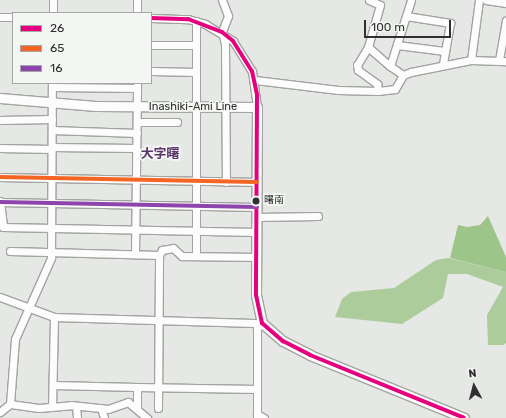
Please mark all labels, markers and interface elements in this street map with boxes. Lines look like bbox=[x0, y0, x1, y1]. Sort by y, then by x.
legend bbox=[12, 12, 152, 84]
scale bar bbox=[366, 12, 453, 38]
text: 100 m bbox=[371, 20, 405, 34]
text: 26 bbox=[50, 21, 64, 35]
text: 65 bbox=[50, 41, 64, 55]
text: 16 bbox=[50, 61, 62, 75]
street label: Inashiki-Ami Line bbox=[149, 100, 237, 114]
district label: 大字曙 bbox=[141, 146, 179, 162]
place label: 曙南 bbox=[264, 195, 284, 207]
marker: 曙南 bbox=[251, 196, 261, 206]
north arrow bbox=[454, 366, 494, 406]
text: N bbox=[468, 367, 477, 381]

